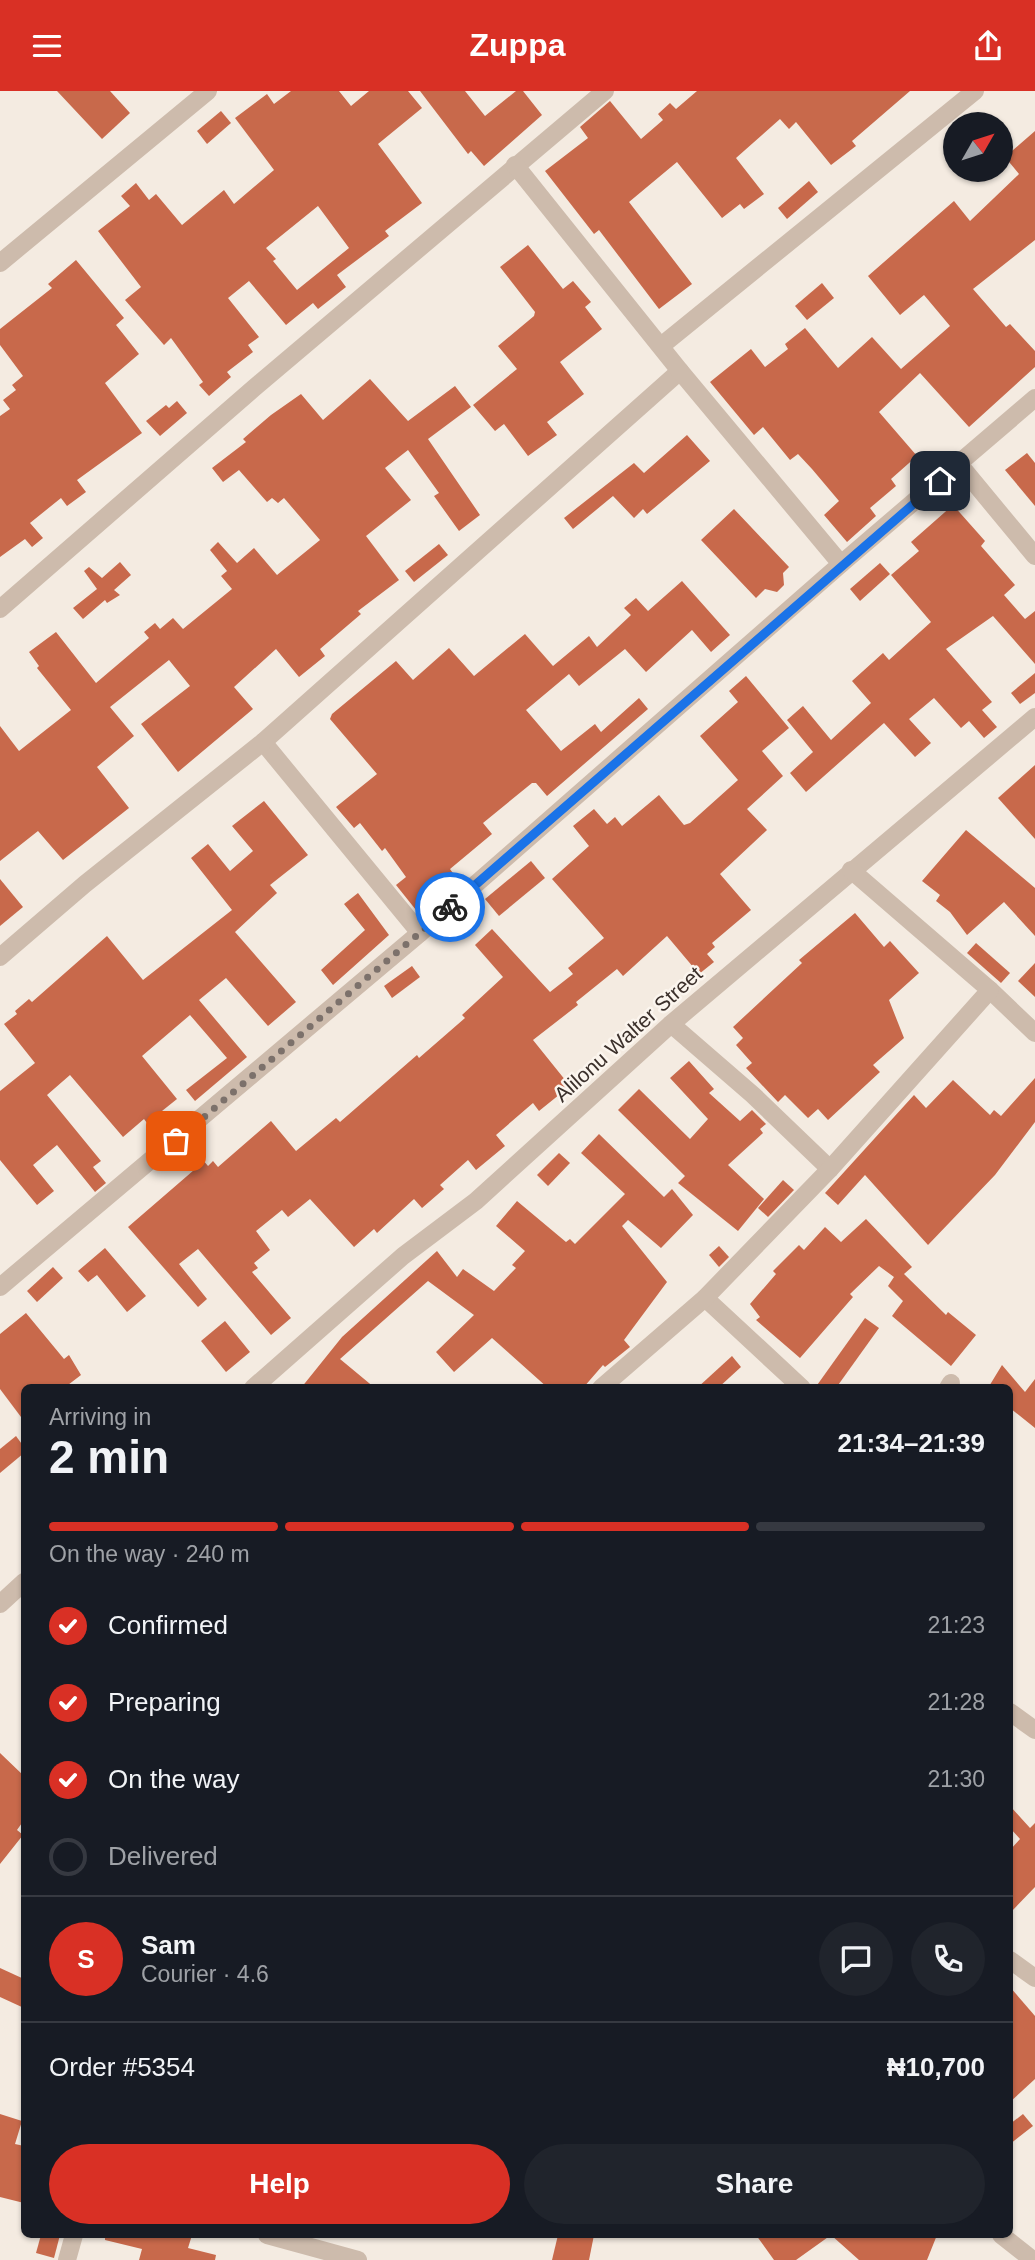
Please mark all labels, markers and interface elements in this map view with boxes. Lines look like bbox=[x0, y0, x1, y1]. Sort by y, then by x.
icon: menu bbox=[28, 27, 66, 65]
text: Zuppa bbox=[470, 27, 565, 63]
icon: share bbox=[969, 27, 1007, 65]
north arrow bbox=[943, 112, 1013, 182]
map controls bbox=[943, 112, 1013, 182]
pin bbox=[910, 451, 970, 511]
icon: home bbox=[921, 462, 959, 500]
courier bbox=[415, 872, 485, 942]
icon: bike bbox=[431, 888, 469, 926]
street label: Alilonu Walter Street bbox=[549, 962, 707, 1106]
pin bbox=[146, 1111, 206, 1171]
icon: bag bbox=[157, 1122, 195, 1160]
text: Arriving in bbox=[49, 1404, 151, 1430]
text: 21:34–21:39 bbox=[838, 1428, 985, 1458]
text: 2 min bbox=[49, 1431, 169, 1483]
text: On the way · 240 m bbox=[49, 1541, 250, 1567]
icon: check bbox=[49, 1607, 87, 1645]
text: Confirmed bbox=[108, 1610, 228, 1640]
text: 21:23 bbox=[927, 1612, 985, 1638]
icon: check bbox=[49, 1684, 87, 1722]
text: Preparing bbox=[108, 1687, 221, 1717]
text: 21:28 bbox=[927, 1689, 985, 1715]
icon: check bbox=[49, 1761, 87, 1799]
text: On the way bbox=[108, 1764, 240, 1794]
text: 21:30 bbox=[927, 1766, 985, 1792]
text: Delivered bbox=[108, 1841, 218, 1871]
button: chat bbox=[819, 1922, 893, 1996]
button: phone bbox=[911, 1922, 985, 1996]
text: Sam bbox=[141, 1930, 196, 1960]
text: S bbox=[77, 1944, 95, 1974]
text: Courier · 4.6 bbox=[141, 1961, 269, 1987]
text: Order #5354 bbox=[49, 2052, 195, 2082]
text: ₦10,700 bbox=[887, 2052, 985, 2082]
button: Help bbox=[49, 2144, 510, 2224]
button: Share bbox=[524, 2144, 985, 2224]

